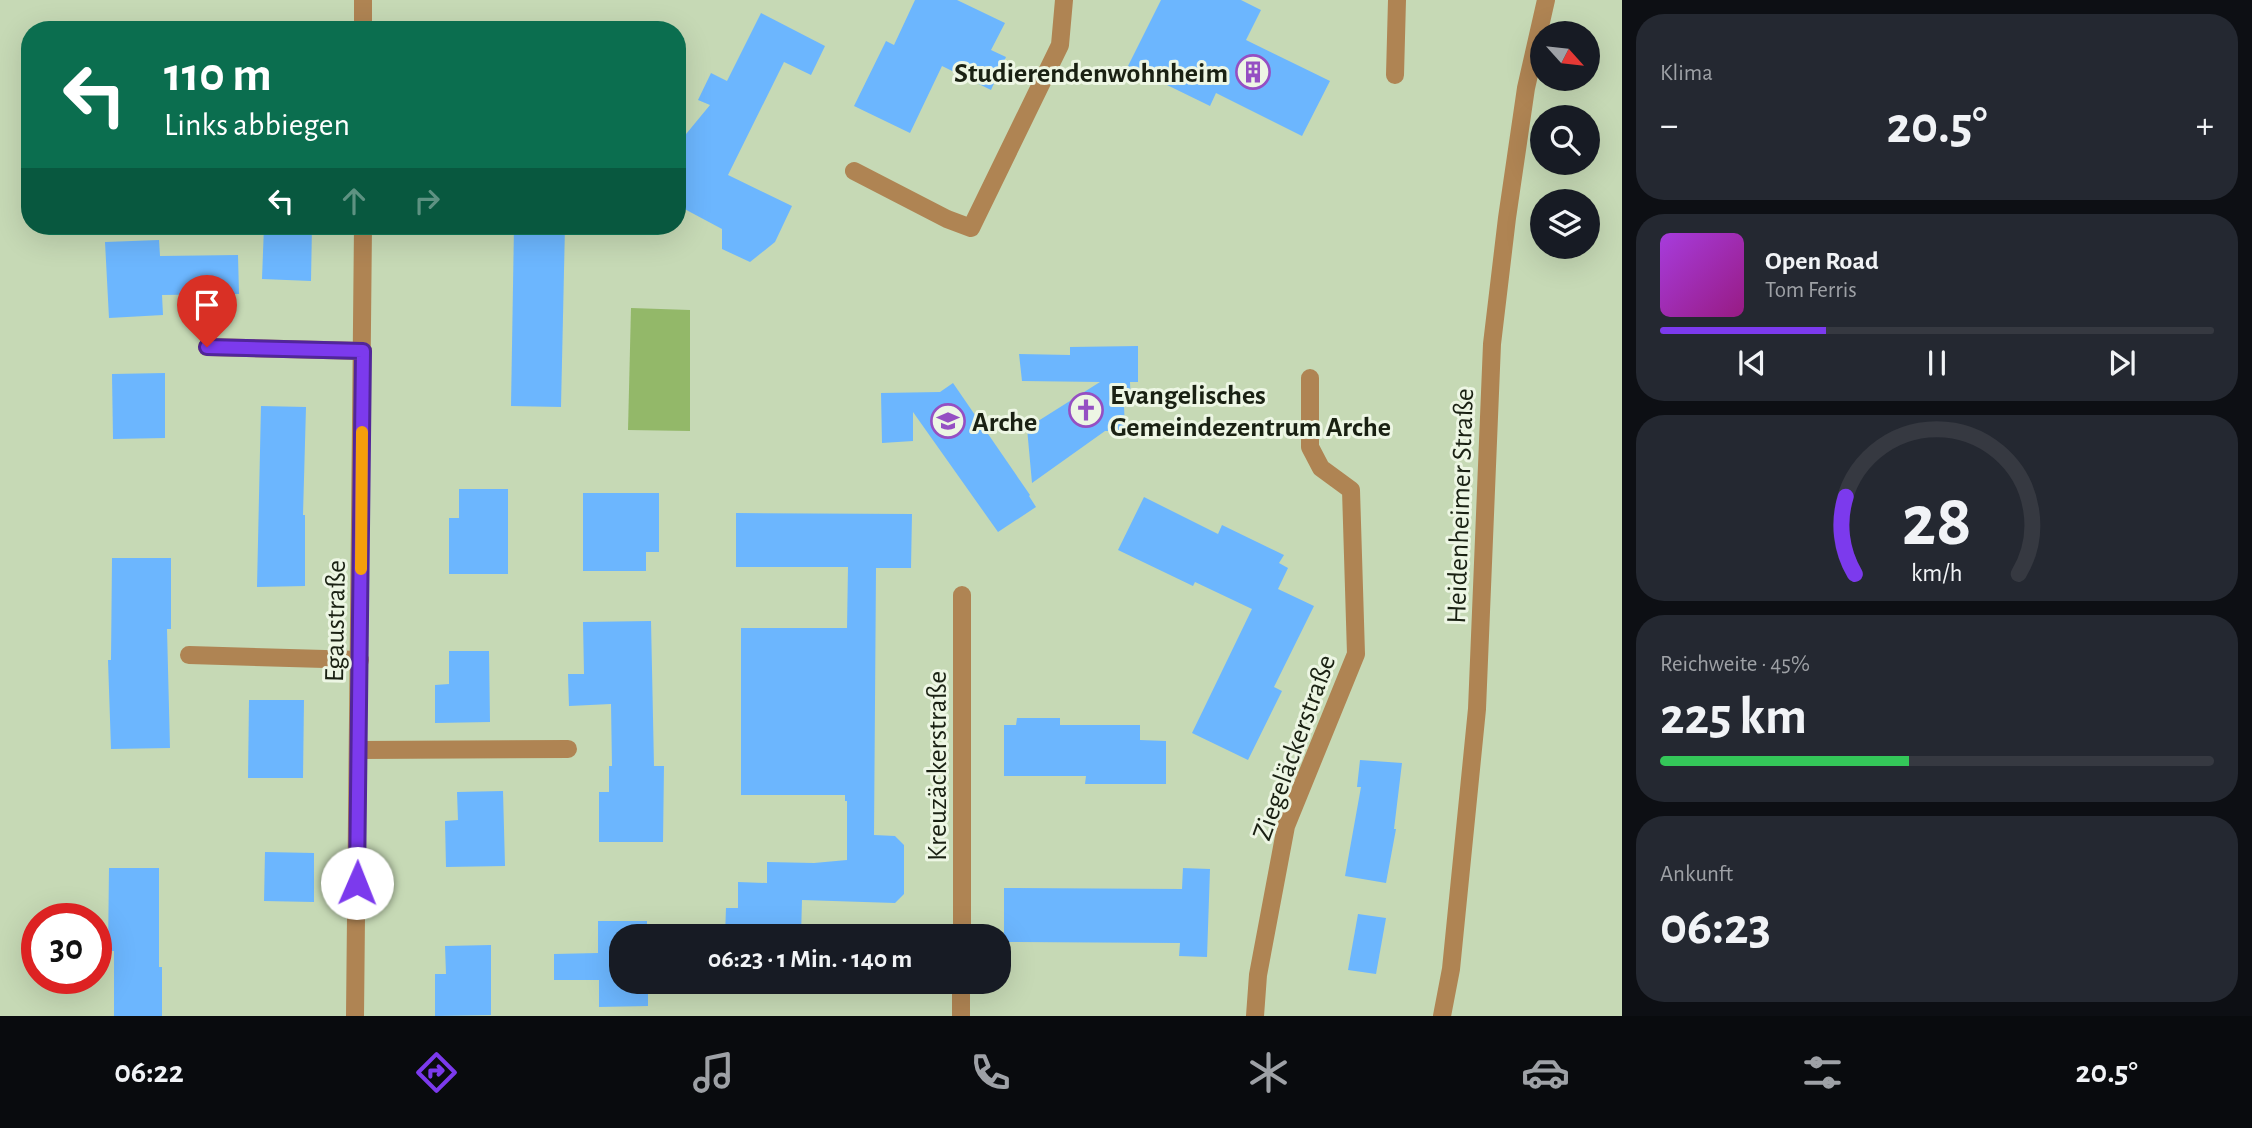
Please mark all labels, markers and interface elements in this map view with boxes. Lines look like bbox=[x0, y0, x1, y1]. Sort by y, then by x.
north arrow bbox=[1530, 21, 1600, 91]
map controls bbox=[1530, 21, 1600, 259]
icon: left bbox=[49, 49, 140, 140]
text: 110 m bbox=[164, 51, 272, 100]
building icon: Studierendenwohnheim bbox=[1234, 53, 1272, 91]
place label: Studierendenwohnheim bbox=[954, 60, 1228, 88]
text: Klima bbox=[1660, 62, 1713, 85]
text: 20.5° bbox=[1886, 100, 1988, 152]
button: search bbox=[1530, 105, 1600, 175]
text: − bbox=[1660, 107, 1678, 145]
text: + bbox=[2196, 107, 2214, 145]
text: Links abbiegen bbox=[164, 109, 350, 141]
icon: left bbox=[262, 182, 300, 220]
icon: ahead bbox=[335, 182, 373, 220]
icon: right bbox=[408, 182, 446, 220]
button: layers bbox=[1530, 189, 1600, 259]
text: Open Road bbox=[1765, 248, 1879, 274]
pin bbox=[177, 275, 237, 347]
text: Tom Ferris bbox=[1765, 279, 1857, 302]
icon: arrive bbox=[188, 286, 226, 324]
icon: previous bbox=[1733, 344, 1771, 382]
icon: pause bbox=[1918, 344, 1956, 382]
icon: next bbox=[2103, 344, 2141, 382]
place label: Evangelisches Gemeindezentrum Arche bbox=[1110, 382, 1391, 442]
street label: Heidenheimer Straße bbox=[1443, 388, 1479, 624]
church icon: Evangelisches Gemeindezentrum Arche bbox=[1067, 391, 1105, 429]
school or university icon: Arche bbox=[929, 402, 967, 440]
place label: Arche bbox=[972, 409, 1037, 437]
text: 28 bbox=[1902, 486, 1972, 559]
street label: Egaustraße bbox=[321, 560, 351, 682]
text: km/h bbox=[1911, 561, 1963, 586]
street label: Ziegeläckerstraße bbox=[1248, 651, 1341, 844]
text: Reichweite · 45% bbox=[1660, 653, 1810, 676]
street label: Kreuzäckerstraße bbox=[924, 671, 952, 861]
text: 225 km bbox=[1660, 691, 1807, 743]
position arrow bbox=[320, 846, 394, 920]
text: Ankunft bbox=[1660, 863, 1733, 886]
text: 06:23 bbox=[1660, 901, 1771, 953]
speed limit sign: 30 bbox=[21, 903, 112, 994]
text: 06:23 · 1 Min. · 140 m bbox=[708, 946, 912, 972]
icon: directions bbox=[412, 1048, 461, 1097]
icon: music bbox=[689, 1048, 738, 1097]
icon: phone bbox=[966, 1048, 1015, 1097]
icon: climate bbox=[1244, 1048, 1293, 1097]
icon: car bbox=[1521, 1048, 1570, 1097]
icon: filters bbox=[1798, 1048, 1847, 1097]
text: 06:22 bbox=[114, 1056, 184, 1088]
text: 20.5° bbox=[2075, 1056, 2138, 1088]

